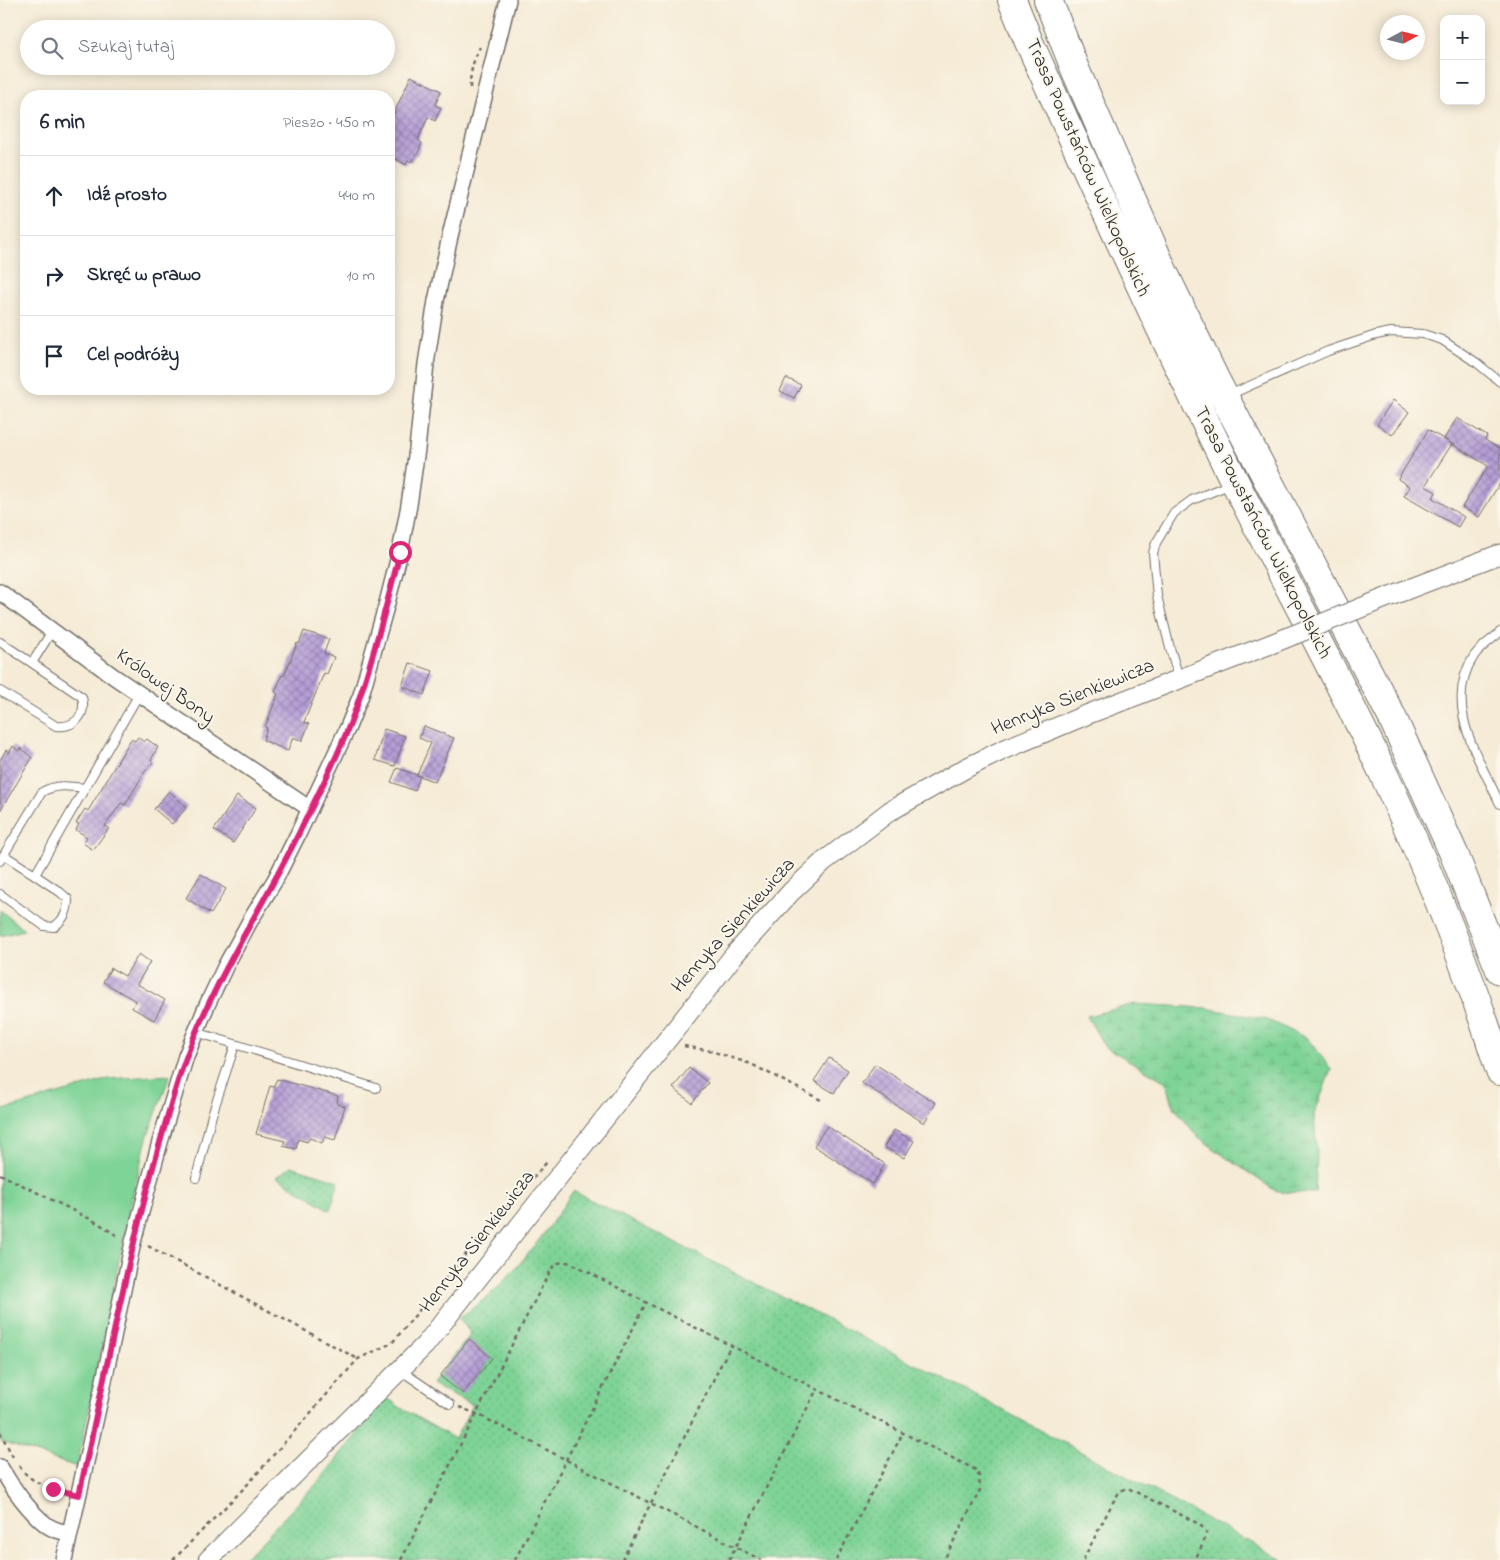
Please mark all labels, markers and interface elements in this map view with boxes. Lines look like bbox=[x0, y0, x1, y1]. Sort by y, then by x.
north arrow bbox=[1380, 15, 1425, 60]
map controls bbox=[1440, 15, 1485, 105]
button: + bbox=[1440, 15, 1485, 60]
search box bbox=[20, 20, 395, 75]
icon: search bbox=[38, 34, 66, 62]
text: Szukaj tutaj bbox=[78, 34, 174, 61]
street label: Trasa Powstańców Wielkopolskich bbox=[1017, 34, 1157, 302]
button: − bbox=[1440, 60, 1485, 105]
text: 6 min bbox=[40, 108, 85, 138]
text: Pieszo · 450 m bbox=[283, 111, 375, 135]
icon: ahead bbox=[40, 182, 68, 210]
text: Idź prosto bbox=[87, 182, 167, 209]
text: 440 m bbox=[338, 184, 375, 208]
icon: right bbox=[40, 262, 68, 290]
text: Skręć w prawo bbox=[87, 262, 201, 289]
text: 10 m bbox=[347, 264, 375, 288]
icon: arrive bbox=[40, 342, 68, 370]
text: Cel podróży bbox=[87, 342, 179, 369]
street label: Trasa Powstańców Wielkopolskich bbox=[1186, 402, 1338, 664]
route start bbox=[389, 541, 412, 564]
street label: Królowej Bony bbox=[109, 642, 221, 732]
street label: Henryka Sienkiewicza bbox=[987, 652, 1159, 744]
street label: Henryka Sienkiewicza bbox=[665, 852, 803, 1000]
street label: Henryka Sienkiewicza bbox=[413, 1165, 543, 1319]
route end bbox=[42, 1478, 65, 1501]

